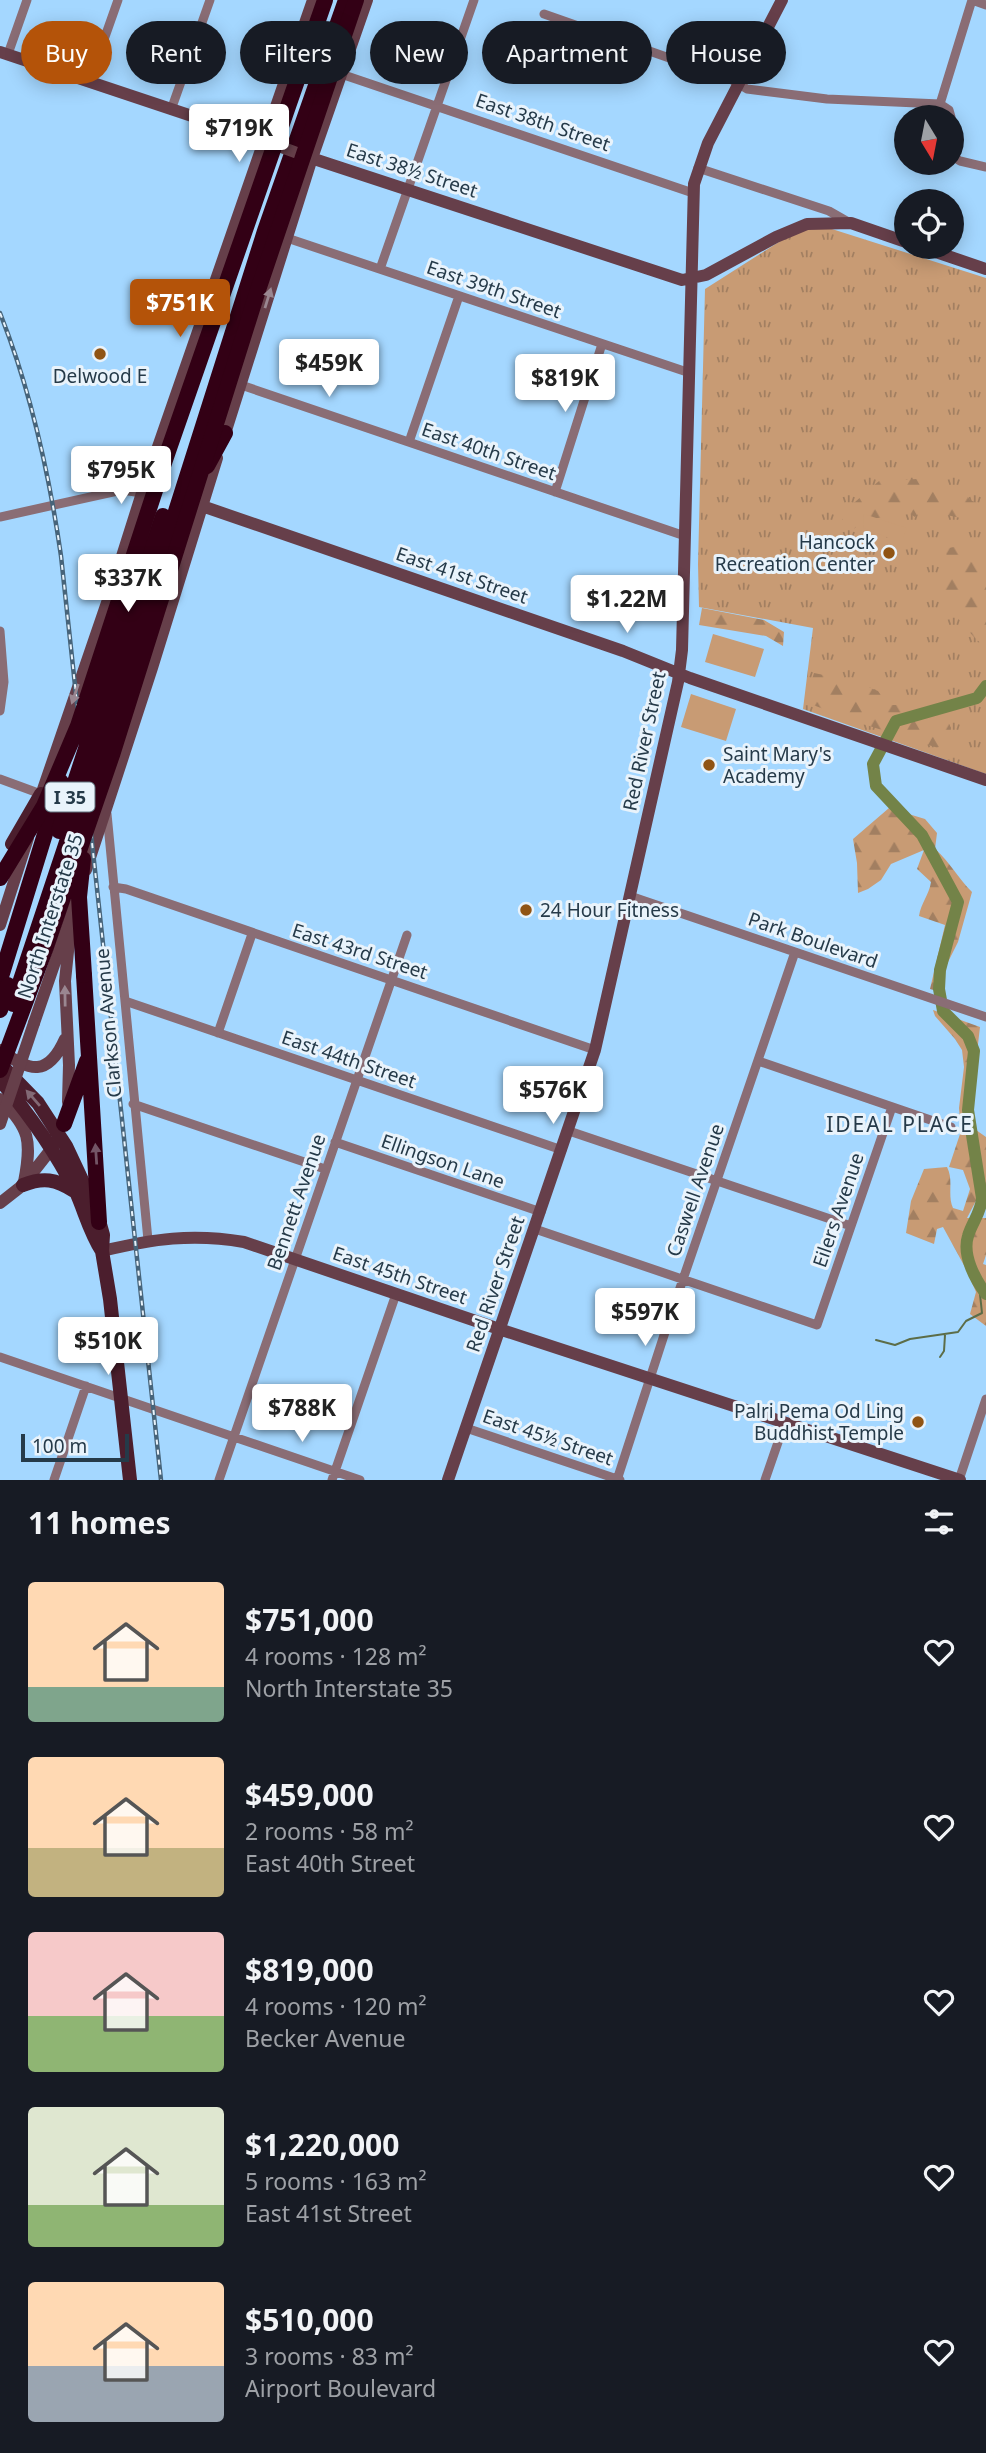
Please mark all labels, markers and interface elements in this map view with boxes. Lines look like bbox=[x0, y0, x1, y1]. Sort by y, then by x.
chip: Buy bbox=[21, 21, 112, 84]
chip: Rent bbox=[126, 21, 226, 84]
chip: Filters bbox=[240, 21, 356, 84]
chip: New bbox=[370, 21, 468, 84]
chip: Apartment bbox=[482, 21, 652, 84]
chip: House bbox=[666, 21, 786, 84]
street label: East 38th Street bbox=[472, 87, 614, 157]
pin: $719K bbox=[190, 104, 288, 164]
north arrow bbox=[894, 105, 964, 175]
map controls bbox=[894, 105, 964, 259]
text: $719K bbox=[205, 111, 273, 143]
street label: East 38½ Street bbox=[343, 137, 481, 203]
button: locate bbox=[894, 189, 964, 259]
street label: East 39th Street bbox=[423, 254, 565, 324]
pin: $751K bbox=[131, 280, 229, 339]
text: $751K bbox=[146, 286, 214, 318]
one-way arrow bbox=[264, 287, 274, 308]
pin: $459K bbox=[280, 340, 378, 399]
marker: Delwood E bbox=[92, 346, 108, 362]
text: $459K bbox=[295, 346, 363, 378]
pin: $819K bbox=[516, 354, 614, 414]
text: $819K bbox=[531, 361, 599, 393]
place label: Delwood E bbox=[53, 363, 147, 389]
street label: East 40th Street bbox=[418, 416, 560, 486]
pin: $795K bbox=[72, 447, 170, 506]
text: $795K bbox=[87, 453, 155, 485]
place label: Hancock Recreation Center bbox=[715, 529, 875, 577]
street label: East 41st Street bbox=[393, 540, 532, 610]
marker: Hancock Recreation Center bbox=[881, 545, 897, 561]
pin: $337K bbox=[79, 554, 177, 614]
text: $337K bbox=[94, 561, 162, 593]
pin: $1.22M bbox=[570, 576, 684, 635]
text: $1.22M bbox=[587, 582, 667, 614]
street label: Red River Street bbox=[617, 669, 672, 813]
one-way arrow bbox=[69, 684, 80, 705]
place label: Saint Mary's Academy bbox=[723, 741, 832, 789]
marker: Saint Mary's Academy bbox=[701, 757, 717, 773]
road number: I 35 bbox=[46, 782, 94, 812]
street label: North Interstate 35 bbox=[11, 830, 89, 1002]
place label: 24 Hour Fitness bbox=[540, 897, 679, 923]
marker: 24 Hour Fitness bbox=[518, 902, 534, 918]
street label: Park Boulevard bbox=[745, 906, 881, 974]
street label: East 43rd Street bbox=[289, 917, 431, 985]
street label: Clarkson Avenue bbox=[89, 947, 127, 1099]
one-way arrow bbox=[59, 985, 71, 1007]
street label: East 44th Street bbox=[278, 1024, 420, 1094]
pin: $576K bbox=[504, 1066, 602, 1126]
text: $576K bbox=[519, 1073, 587, 1105]
one-way arrow bbox=[25, 1089, 41, 1107]
district label: IDEAL PLACE bbox=[826, 1110, 974, 1138]
street label: Caswell Avenue bbox=[660, 1120, 730, 1260]
street label: Ellingson Lane bbox=[378, 1128, 508, 1194]
street label: Bennett Avenue bbox=[260, 1130, 332, 1274]
one-way arrow bbox=[90, 1143, 101, 1165]
street label: Eilers Avenue bbox=[806, 1149, 870, 1271]
street label: Red River Street bbox=[460, 1212, 530, 1355]
street label: East 45th Street bbox=[329, 1240, 471, 1310]
pin: $597K bbox=[596, 1288, 694, 1348]
text: $597K bbox=[611, 1295, 679, 1327]
pin: $510K bbox=[59, 1318, 157, 1377]
text: $510K bbox=[74, 1324, 142, 1356]
pin: $788K bbox=[253, 1384, 351, 1444]
text: $788K bbox=[268, 1391, 336, 1423]
place label: Palri Pema Od Ling Buddhist Temple bbox=[734, 1398, 904, 1446]
street label: East 45½ Street bbox=[479, 1402, 617, 1472]
marker: Palri Pema Od Ling Buddhist Temple bbox=[910, 1414, 926, 1430]
scale bar bbox=[21, 1431, 130, 1463]
text: 100 m bbox=[32, 1433, 87, 1459]
text: 11 homes bbox=[28, 1502, 171, 1543]
icon: filters bbox=[920, 1503, 958, 1541]
text: $751,000 bbox=[245, 1599, 374, 1640]
icon: home bbox=[84, 1610, 168, 1694]
icon: heart bbox=[920, 1633, 958, 1671]
text: 4 rooms · 128 m² bbox=[245, 1640, 427, 1672]
text: North Interstate 35 bbox=[245, 1672, 453, 1704]
text: $459,000 bbox=[245, 1774, 374, 1815]
icon: home bbox=[84, 1785, 168, 1869]
icon: heart bbox=[920, 1808, 958, 1846]
text: 2 rooms · 58 m² bbox=[245, 1815, 414, 1847]
text: East 40th Street bbox=[245, 1847, 415, 1879]
text: $819,000 bbox=[245, 1949, 374, 1990]
icon: home bbox=[84, 1960, 168, 2044]
icon: heart bbox=[920, 1983, 958, 2021]
text: 4 rooms · 120 m² bbox=[245, 1990, 427, 2022]
text: Becker Avenue bbox=[245, 2022, 405, 2054]
text: $1,220,000 bbox=[245, 2124, 399, 2165]
icon: home bbox=[84, 2135, 168, 2219]
icon: heart bbox=[920, 2158, 958, 2196]
text: 5 rooms · 163 m² bbox=[245, 2165, 427, 2197]
text: East 41st Street bbox=[245, 2197, 412, 2229]
text: $510,000 bbox=[245, 2299, 374, 2340]
icon: home bbox=[84, 2310, 168, 2394]
icon: heart bbox=[920, 2333, 958, 2371]
text: 3 rooms · 83 m² bbox=[245, 2340, 414, 2372]
text: Airport Boulevard bbox=[245, 2372, 436, 2404]

